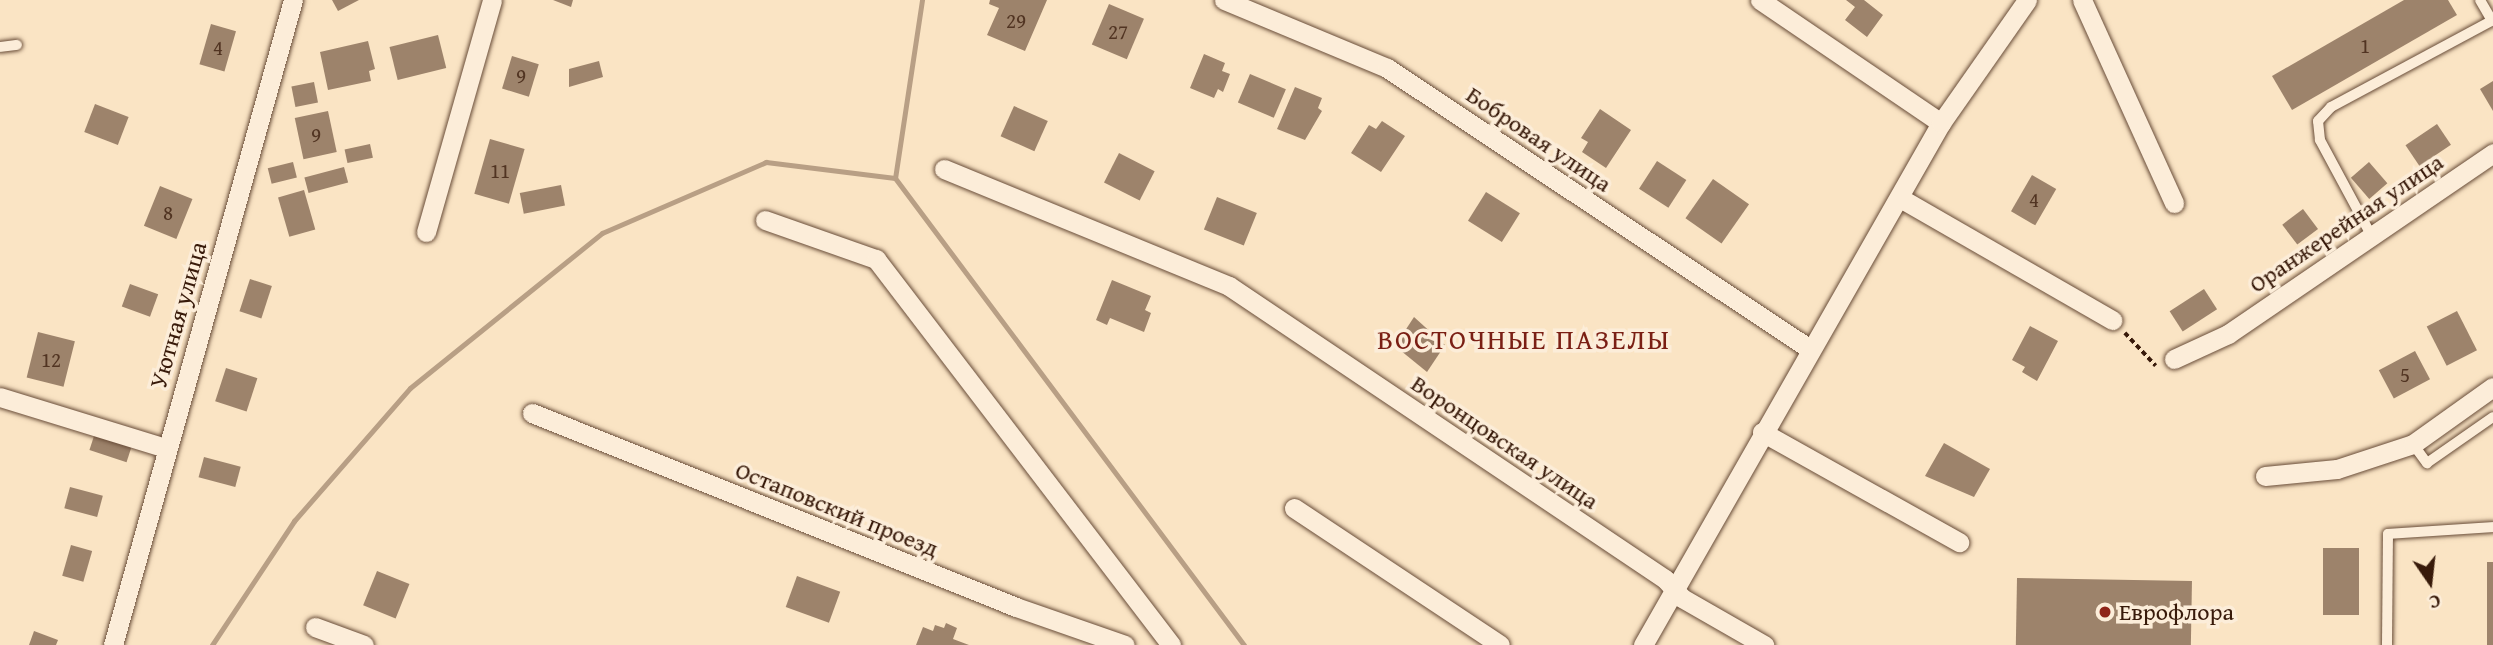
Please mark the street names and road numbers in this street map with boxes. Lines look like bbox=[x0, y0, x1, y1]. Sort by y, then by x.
street label: Бобровая улица bbox=[1461, 80, 1617, 198]
street label: Оранжерейная улица bbox=[2244, 147, 2448, 299]
street label: Уютная улица bbox=[143, 238, 213, 392]
street label: Воронцовская улица bbox=[1406, 369, 1604, 515]
street label: Остаповский проезд bbox=[731, 455, 943, 563]

